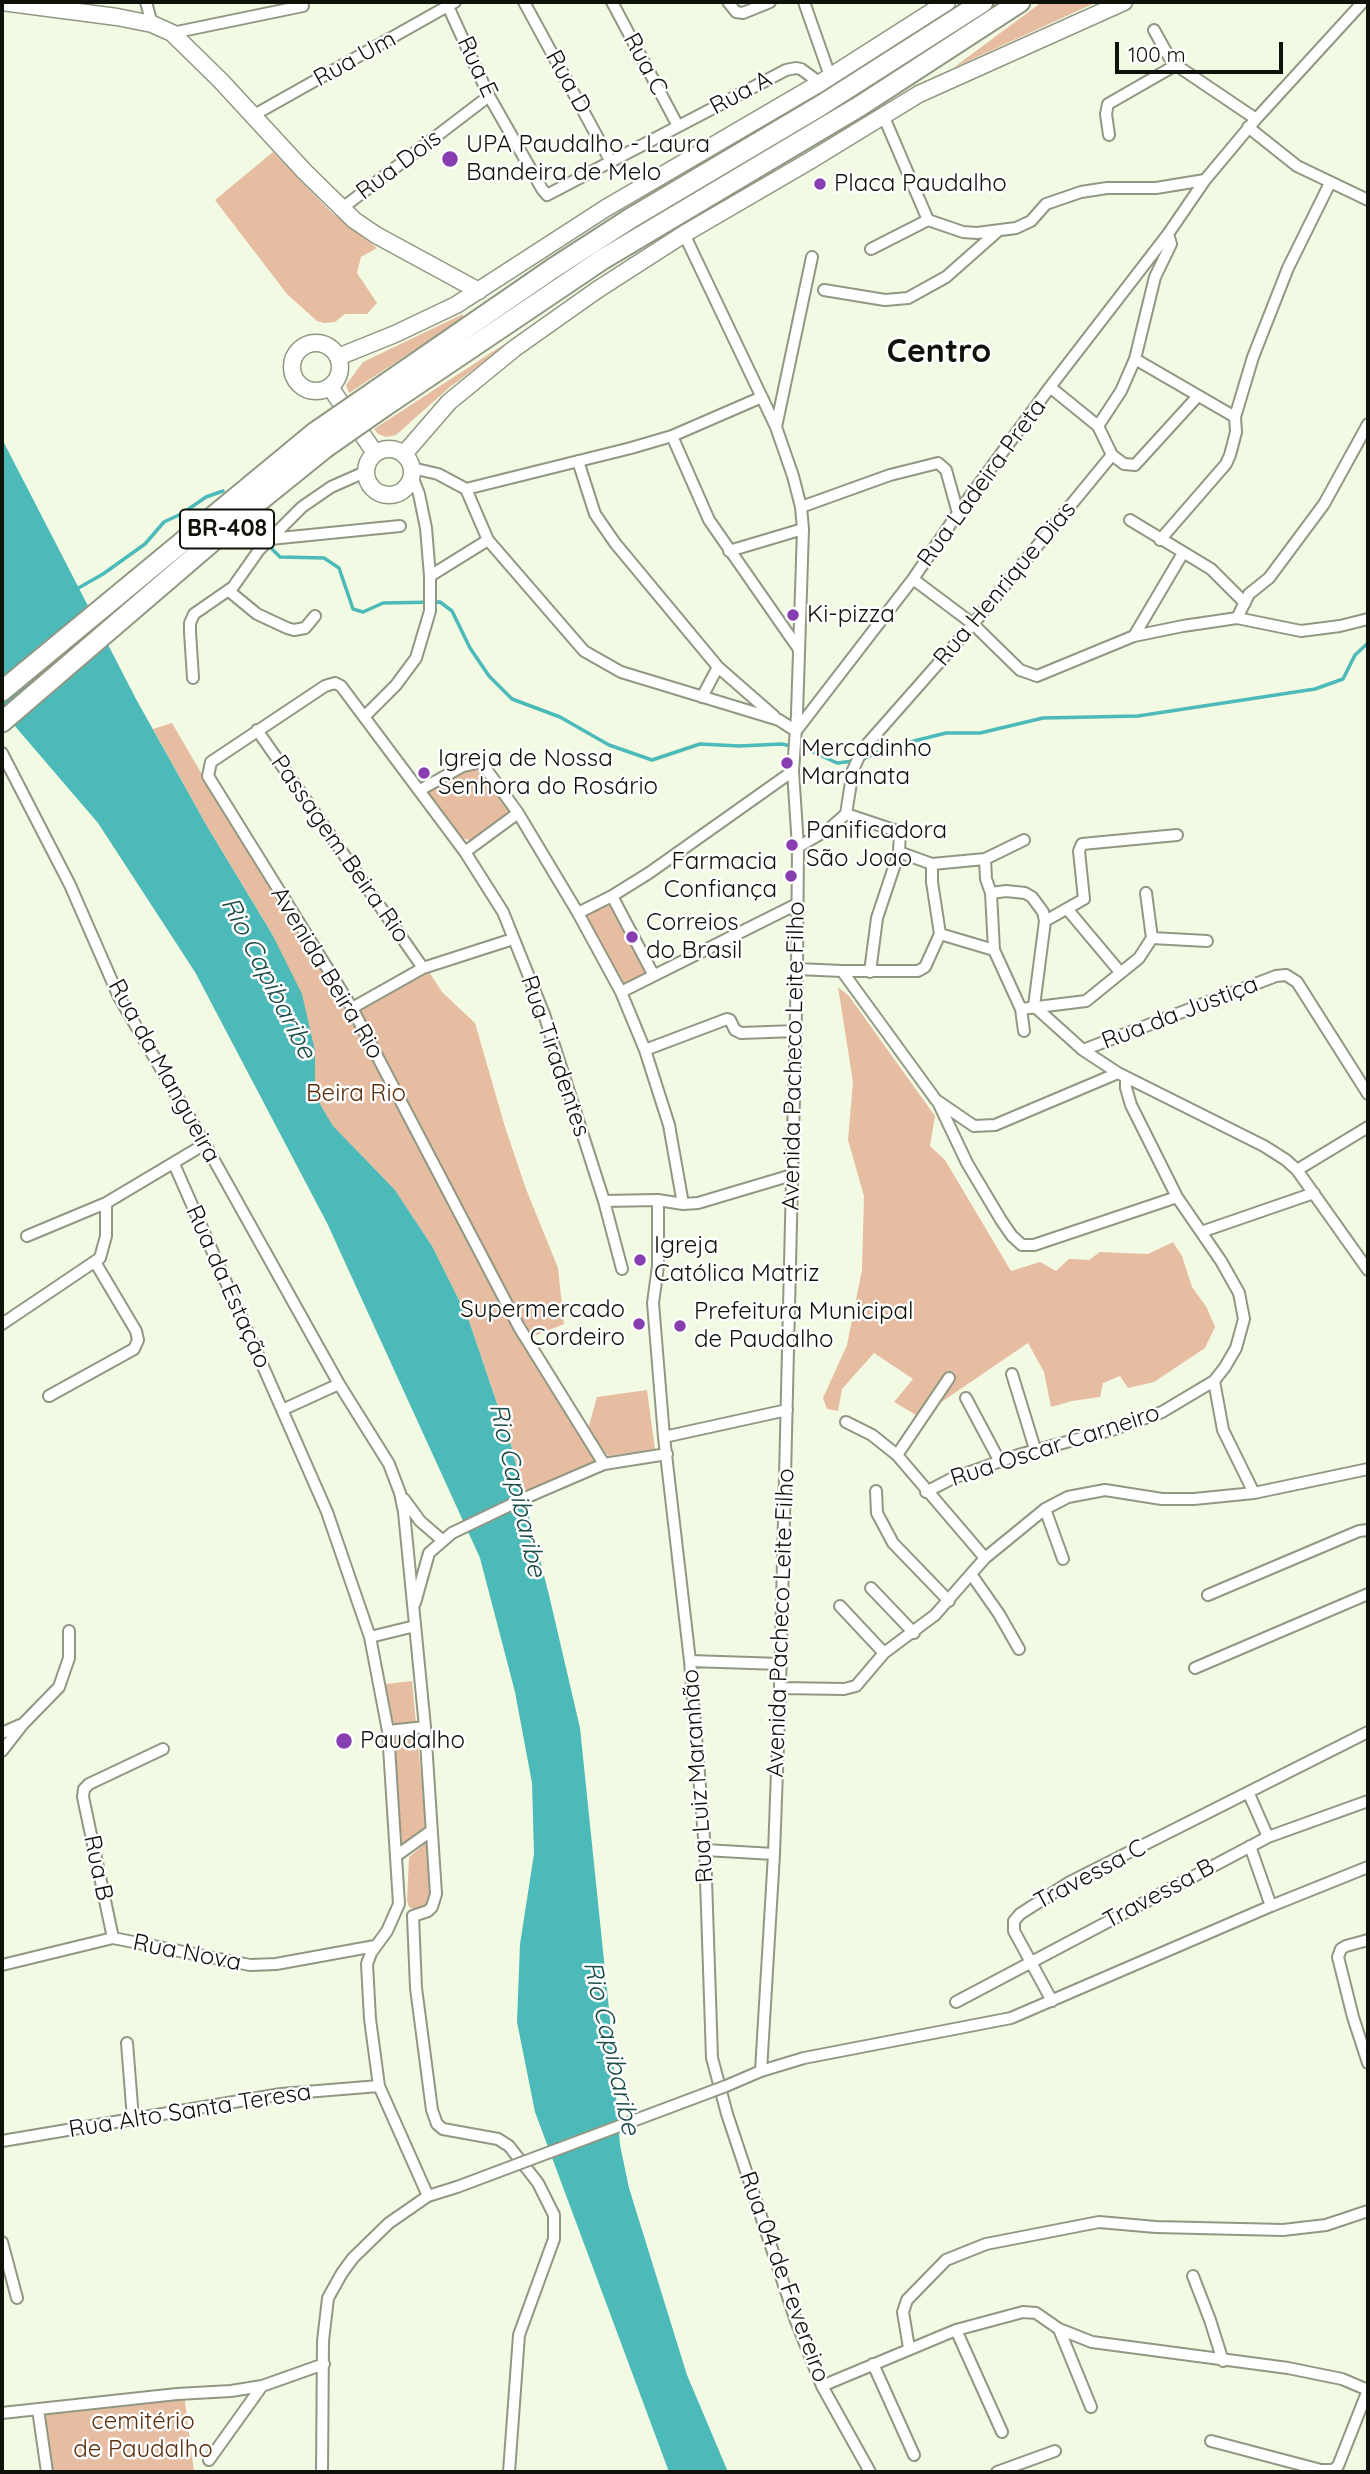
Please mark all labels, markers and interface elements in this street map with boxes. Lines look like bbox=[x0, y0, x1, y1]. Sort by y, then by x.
street label: Rua Um bbox=[309, 25, 401, 93]
street label: Rua C bbox=[617, 28, 673, 100]
scale bar bbox=[1118, 28, 1286, 72]
street label: Rua E bbox=[450, 32, 504, 102]
text: 100 m bbox=[1128, 41, 1186, 67]
street label: Rua D bbox=[539, 45, 597, 119]
street label: Rua A bbox=[705, 65, 777, 121]
street label: Rua Dois bbox=[351, 124, 447, 206]
place label: UPA Paudalho - Laura Bandeira de Melo bbox=[466, 131, 710, 187]
marker: UPA Paudalho - Laura Bandeira de Melo bbox=[440, 149, 460, 169]
place label: Placa Paudalho bbox=[834, 170, 1007, 198]
marker: Placa Paudalho bbox=[812, 176, 828, 192]
district label: Centro bbox=[887, 333, 991, 371]
street label: Rua Ladeira Preta bbox=[911, 393, 1053, 573]
street label: Rua Henrique Dias bbox=[928, 496, 1082, 672]
road number: BR-408 bbox=[180, 509, 274, 548]
place label: Ki-pizza bbox=[807, 601, 895, 629]
marker: Ki-pizza bbox=[785, 607, 801, 623]
place label: Mercadinho Maranata bbox=[801, 735, 932, 791]
place label: Igreja de Nossa Senhora do Rosário bbox=[438, 745, 658, 801]
street label: Passagem Beira Rio bbox=[264, 750, 416, 948]
marker: Mercadinho Maranata bbox=[779, 755, 795, 771]
marker: Igreja de Nossa Senhora do Rosário bbox=[416, 765, 432, 781]
place label: Panificadora São Joao bbox=[806, 817, 947, 873]
marker: Panificadora São Joao bbox=[784, 837, 800, 853]
place label: Farmacia Confiança bbox=[664, 848, 777, 904]
marker: Farmacia Confiança bbox=[783, 868, 799, 884]
street label: Avenida Beira Rio bbox=[264, 882, 390, 1064]
water label: Rio Capibaribe bbox=[214, 892, 322, 1064]
street label: Avenida Pacheco Leite Filho bbox=[777, 901, 811, 1211]
place label: Correios do Brasil bbox=[646, 909, 743, 965]
marker: Correios do Brasil bbox=[624, 929, 640, 945]
street label: Rua da Justiça bbox=[1098, 970, 1262, 1056]
street label: Rua Tiradentes bbox=[514, 972, 596, 1140]
street label: Rua da Mangueira bbox=[102, 974, 226, 1168]
park label: Beira Rio bbox=[306, 1080, 406, 1108]
street label: Rua da Estação bbox=[179, 1201, 277, 1373]
place label: Igreja Católica Matriz bbox=[654, 1232, 819, 1288]
marker: Igreja Católica Matriz bbox=[632, 1252, 648, 1268]
place label: Supermercado Cordeiro bbox=[460, 1296, 625, 1352]
place label: Prefeitura Municipal de Paudalho bbox=[694, 1298, 914, 1354]
marker: Supermercado Cordeiro bbox=[631, 1316, 647, 1332]
marker: Prefeitura Municipal de Paudalho bbox=[672, 1318, 688, 1334]
street label: Rua Oscar Carneiro bbox=[947, 1399, 1163, 1493]
water label: Rio Capibaribe bbox=[482, 1400, 552, 1580]
street label: Avenida Pacheco Leite Filho bbox=[761, 1468, 801, 1778]
street label: Rua Luiz Maranhão bbox=[676, 1668, 720, 1884]
place label: Paudalho bbox=[360, 1727, 465, 1755]
marker: Paudalho bbox=[334, 1731, 354, 1751]
street label: Rua B bbox=[77, 1833, 119, 1903]
street label: Travessa C bbox=[1029, 1834, 1151, 1916]
street label: Travessa B bbox=[1098, 1853, 1220, 1935]
street label: Rua Nova bbox=[130, 1928, 244, 1978]
water label: Rio Capibaribe bbox=[576, 1958, 646, 2138]
street label: Rua Alto Santa Teresa bbox=[67, 2078, 313, 2144]
street label: Rua 04 de Fevereiro bbox=[732, 2168, 836, 2386]
park label: cemitério de Paudalho bbox=[73, 2408, 213, 2464]

